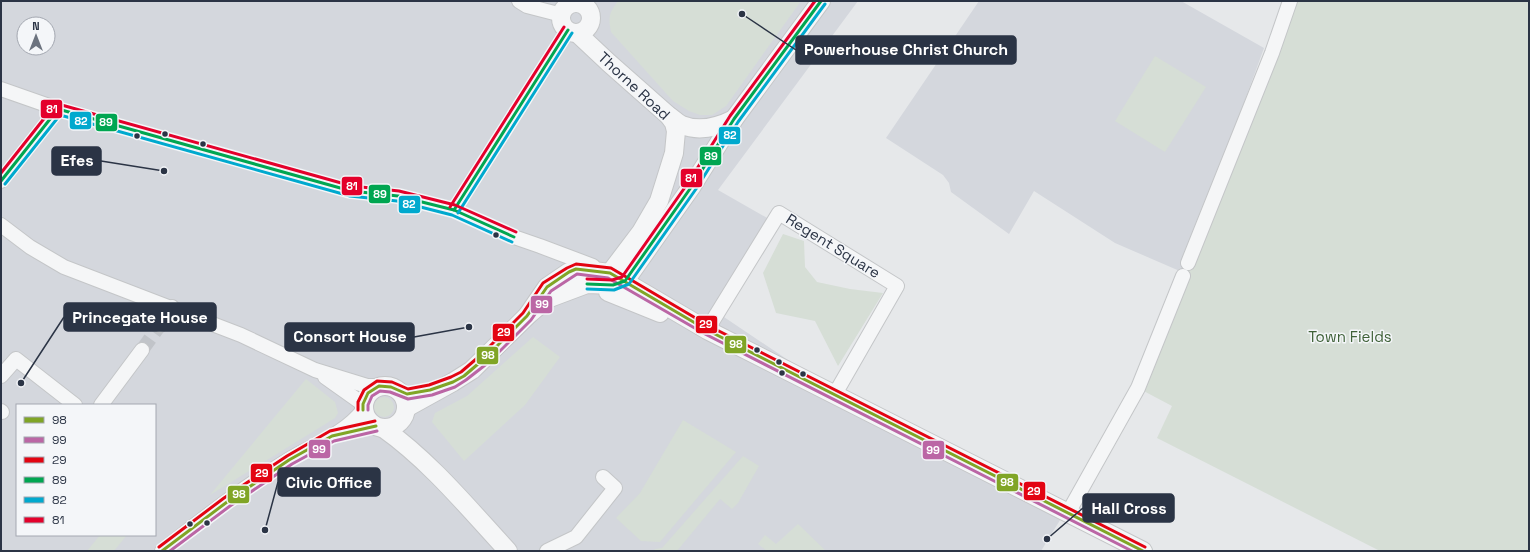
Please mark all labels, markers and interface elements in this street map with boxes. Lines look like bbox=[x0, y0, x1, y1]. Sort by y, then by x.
north arrow bbox=[16, 16, 56, 56]
text: N bbox=[32, 19, 40, 33]
callout: Powerhouse Christ Church bbox=[796, 36, 1016, 64]
text: Powerhouse Christ Church bbox=[804, 39, 1008, 60]
street label: Thorne Road bbox=[594, 47, 674, 124]
line badge: 81 bbox=[40, 99, 63, 119]
text: 81 bbox=[46, 102, 58, 116]
line badge: 82 bbox=[69, 111, 92, 130]
line badge: 89 bbox=[95, 113, 118, 132]
text: 82 bbox=[74, 114, 88, 128]
text: 89 bbox=[99, 115, 113, 129]
line badge: 82 bbox=[718, 126, 741, 145]
text: 82 bbox=[723, 128, 737, 142]
unlabelled marker bbox=[160, 129, 170, 139]
unlabelled marker bbox=[132, 131, 142, 141]
unlabelled marker bbox=[198, 139, 208, 149]
line badge: 89 bbox=[699, 146, 722, 166]
callout: Efes bbox=[52, 147, 101, 175]
text: 89 bbox=[704, 149, 718, 163]
text: Efes bbox=[60, 150, 94, 171]
line badge: 81 bbox=[680, 168, 703, 188]
text: 81 bbox=[685, 171, 697, 185]
line badge: 81 bbox=[341, 176, 363, 196]
text: 81 bbox=[346, 179, 358, 193]
line badge: 89 bbox=[368, 184, 391, 204]
text: 89 bbox=[373, 187, 387, 201]
line badge: 82 bbox=[398, 195, 421, 214]
text: 82 bbox=[402, 197, 416, 211]
street label: Regent Square bbox=[783, 209, 884, 282]
unlabelled marker bbox=[491, 230, 501, 240]
line badge: 99 bbox=[530, 295, 553, 314]
text: 99 bbox=[535, 297, 549, 311]
callout: Princegate House bbox=[64, 303, 216, 331]
text: Princegate House bbox=[72, 307, 208, 328]
line badge: 29 bbox=[695, 315, 718, 334]
text: 29 bbox=[699, 317, 713, 331]
callout: Consort House bbox=[285, 323, 414, 351]
line badge: 29 bbox=[492, 323, 515, 342]
text: 29 bbox=[497, 325, 511, 339]
text: Consort House bbox=[293, 326, 407, 347]
park label: Town Fields bbox=[1308, 327, 1392, 346]
line badge: 98 bbox=[724, 335, 747, 354]
text: 98 bbox=[729, 337, 743, 351]
unlabelled marker bbox=[752, 345, 762, 355]
line badge: 98 bbox=[476, 346, 499, 365]
text: 98 bbox=[481, 348, 495, 362]
unlabelled marker bbox=[774, 357, 784, 367]
unlabelled marker bbox=[777, 368, 787, 378]
unlabelled marker bbox=[798, 369, 808, 379]
legend bbox=[16, 404, 156, 536]
text: 98 bbox=[52, 412, 67, 428]
text: 99 bbox=[52, 432, 67, 448]
line badge: 99 bbox=[308, 439, 331, 459]
line badge: 99 bbox=[922, 440, 945, 460]
text: 99 bbox=[312, 442, 326, 456]
text: 99 bbox=[926, 443, 940, 457]
text: 29 bbox=[52, 452, 67, 468]
line badge: 29 bbox=[250, 463, 273, 483]
text: 29 bbox=[255, 466, 269, 480]
callout: Civic Office bbox=[278, 468, 380, 496]
text: 89 bbox=[52, 472, 67, 488]
text: Civic Office bbox=[286, 472, 372, 493]
line badge: 98 bbox=[996, 473, 1019, 492]
text: 98 bbox=[1000, 475, 1014, 489]
line badge: 29 bbox=[1023, 481, 1046, 501]
text: 29 bbox=[1027, 484, 1041, 498]
line badge: 98 bbox=[227, 485, 250, 504]
text: 98 bbox=[232, 487, 246, 501]
text: 82 bbox=[52, 492, 67, 508]
callout: Hall Cross bbox=[1083, 494, 1174, 522]
text: Hall Cross bbox=[1091, 498, 1167, 519]
text: 81 bbox=[52, 512, 65, 528]
unlabelled marker bbox=[202, 518, 212, 528]
unlabelled marker bbox=[185, 519, 195, 529]

